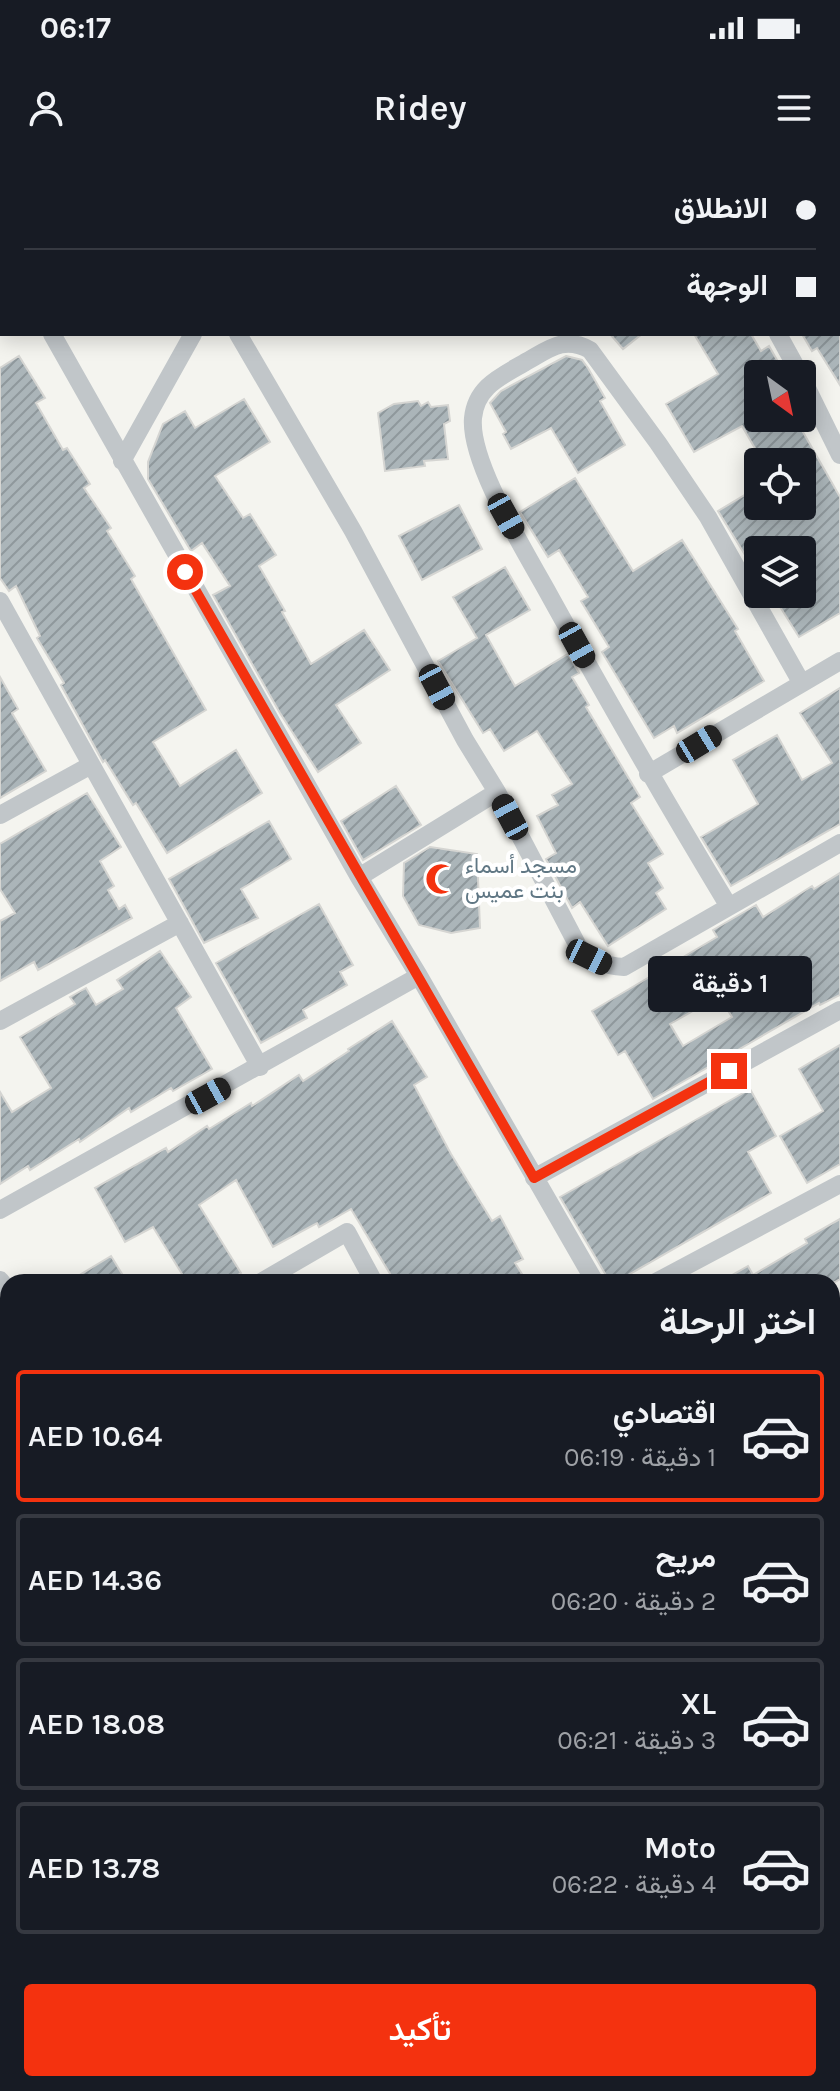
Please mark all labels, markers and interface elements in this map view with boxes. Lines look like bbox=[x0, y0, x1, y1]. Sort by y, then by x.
text: 06:17 bbox=[40, 10, 111, 46]
icon: person bbox=[24, 86, 68, 130]
icon: menu bbox=[772, 86, 816, 130]
text: Ridey bbox=[374, 87, 466, 129]
text: الانطلاق bbox=[674, 190, 768, 226]
text: الوجهة bbox=[686, 267, 768, 303]
north arrow bbox=[744, 360, 816, 432]
map controls bbox=[744, 360, 816, 608]
button: locate bbox=[744, 448, 816, 520]
car bbox=[484, 489, 528, 543]
button: layers bbox=[744, 536, 816, 608]
route start bbox=[167, 554, 203, 590]
car bbox=[555, 618, 599, 672]
car bbox=[415, 660, 459, 714]
car bbox=[672, 721, 726, 767]
car bbox=[488, 790, 532, 844]
place label: مسجد أسماء بنت عميس bbox=[465, 853, 577, 904]
mosque icon: مسجد أسماء بنت عميس bbox=[424, 862, 458, 896]
car bbox=[562, 936, 616, 978]
callout: 1 دقيقة bbox=[647, 955, 811, 1011]
text: 1 دقيقة bbox=[692, 968, 768, 999]
route end bbox=[711, 1053, 747, 1089]
car bbox=[181, 1074, 235, 1118]
text: اختر الرحلة bbox=[659, 1301, 816, 1343]
text: اقتصادي bbox=[613, 1395, 716, 1431]
icon: car bbox=[740, 1400, 812, 1472]
text: AED 10.64 bbox=[28, 1418, 162, 1454]
text: 1 دقيقة · 06:19 bbox=[564, 1442, 716, 1473]
text: مريح bbox=[656, 1539, 716, 1575]
icon: car bbox=[740, 1544, 812, 1616]
text: AED 14.36 bbox=[28, 1562, 162, 1598]
text: 2 دقيقة · 06:20 bbox=[551, 1586, 716, 1617]
text: XL bbox=[681, 1686, 716, 1722]
icon: car bbox=[740, 1688, 812, 1760]
text: AED 18.08 bbox=[28, 1706, 165, 1742]
text: 3 دقيقة · 06:21 bbox=[557, 1725, 716, 1756]
text: Moto bbox=[644, 1830, 716, 1866]
icon: car bbox=[740, 1832, 812, 1904]
text: AED 13.78 bbox=[28, 1850, 160, 1886]
text: 4 دقيقة · 06:22 bbox=[552, 1869, 716, 1900]
button: تأكيد bbox=[24, 1984, 816, 2076]

